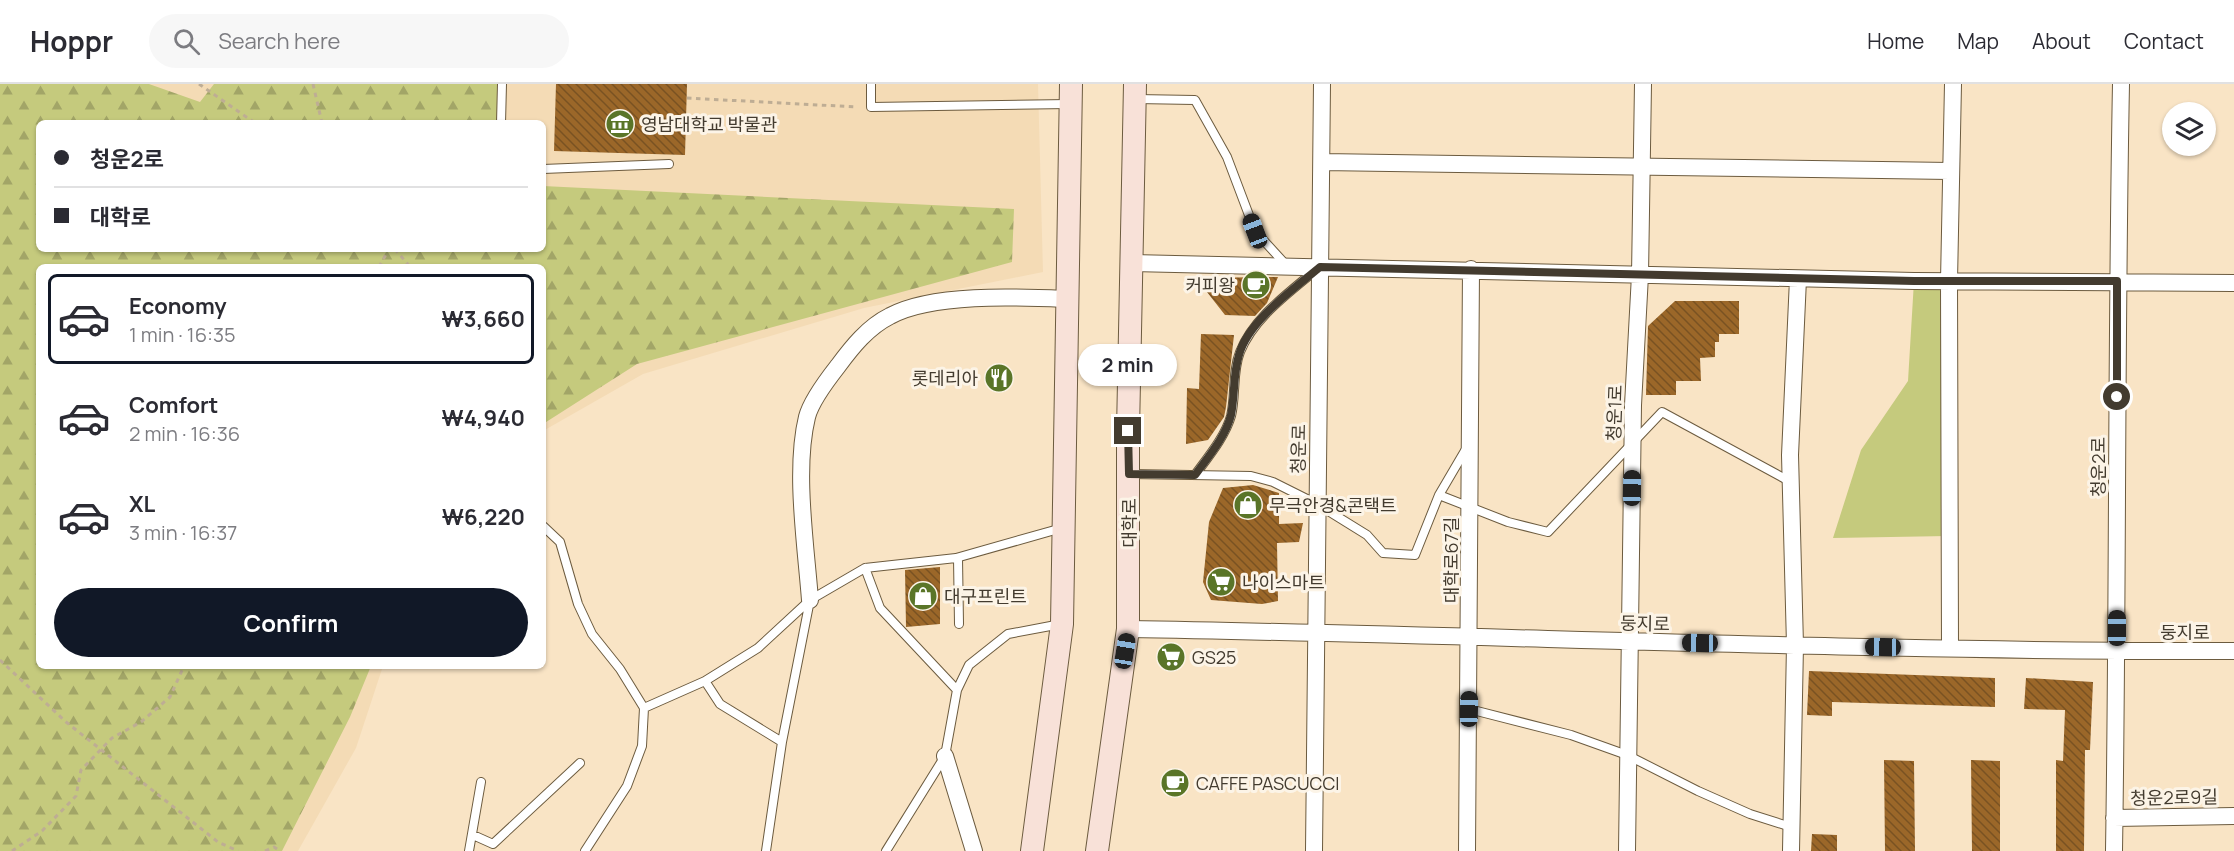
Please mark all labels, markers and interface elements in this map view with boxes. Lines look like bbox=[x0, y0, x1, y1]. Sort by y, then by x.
search box bbox=[149, 14, 569, 68]
text: Hoppr bbox=[30, 22, 113, 60]
icon: search bbox=[170, 25, 203, 58]
text: Search here bbox=[218, 26, 340, 56]
text: Home bbox=[1867, 27, 1924, 55]
text: Map bbox=[1957, 27, 1999, 55]
text: About bbox=[2032, 27, 2091, 55]
text: Contact bbox=[2124, 27, 2204, 55]
map controls bbox=[2162, 102, 2216, 156]
button: layers bbox=[2162, 102, 2216, 156]
museum icon: 영남대학교 박물관 bbox=[604, 108, 636, 140]
place label: 영남대학교 박물관 bbox=[641, 112, 778, 136]
text: 청운2로 bbox=[90, 144, 164, 174]
text: 대학로 bbox=[90, 202, 151, 232]
car bbox=[1240, 211, 1270, 251]
cafe icon: 커피왕 bbox=[1240, 269, 1272, 301]
place label: 커피왕 bbox=[1185, 273, 1235, 297]
text: Economy bbox=[129, 291, 227, 321]
icon: car bbox=[57, 292, 111, 346]
text: ₩3,660 bbox=[441, 304, 525, 334]
text: 1 min · 16:35 bbox=[129, 321, 236, 348]
callout: 2 min bbox=[1078, 344, 1178, 386]
text: 2 min bbox=[1101, 351, 1154, 378]
restaurant icon: 롯데리아 bbox=[983, 362, 1015, 394]
place label: 롯데리아 bbox=[912, 366, 978, 390]
route start bbox=[2103, 383, 2130, 410]
street label: 청운1로 bbox=[1601, 384, 1627, 442]
text: Comfort bbox=[129, 390, 218, 420]
icon: car bbox=[57, 391, 111, 445]
text: ₩4,940 bbox=[442, 403, 525, 433]
route end bbox=[1114, 417, 1141, 444]
text: 2 min · 16:36 bbox=[129, 420, 240, 447]
street label: 청운로 bbox=[1286, 424, 1310, 474]
street label: 청운2로 bbox=[2086, 437, 2110, 497]
car bbox=[1623, 470, 1641, 506]
text: XL bbox=[129, 489, 155, 519]
shop icon: 무극안경&콘택트 bbox=[1232, 489, 1264, 521]
icon: car bbox=[57, 490, 111, 544]
place label: 무극안경&콘택트 bbox=[1269, 493, 1397, 517]
street label: 대학로 bbox=[1117, 498, 1141, 548]
text: ₩6,220 bbox=[442, 502, 525, 532]
street label: 대학로67길 bbox=[1439, 517, 1463, 603]
text: 3 min · 16:37 bbox=[129, 519, 237, 546]
supermarket icon: 나이스마트 bbox=[1205, 566, 1237, 598]
place label: 나이스마트 bbox=[1242, 570, 1325, 594]
shop icon: 대구프린트 bbox=[907, 580, 939, 612]
place label: 대구프린트 bbox=[944, 584, 1027, 608]
button: Confirm bbox=[54, 588, 528, 657]
car bbox=[2108, 610, 2126, 646]
street label: 둥지로 bbox=[1620, 611, 1670, 635]
street label: 둥지로 bbox=[2160, 620, 2210, 644]
car bbox=[1113, 632, 1137, 670]
car bbox=[1682, 634, 1718, 652]
car bbox=[1865, 638, 1901, 656]
supermarket icon: GS25 bbox=[1155, 641, 1187, 673]
place label: GS25 bbox=[1192, 645, 1236, 669]
car bbox=[1460, 691, 1478, 727]
cafe icon: CAFFE PASCUCCI bbox=[1159, 767, 1191, 799]
place label: CAFFE PASCUCCI bbox=[1196, 771, 1340, 795]
street label: 청운2로9길 bbox=[2130, 784, 2218, 810]

